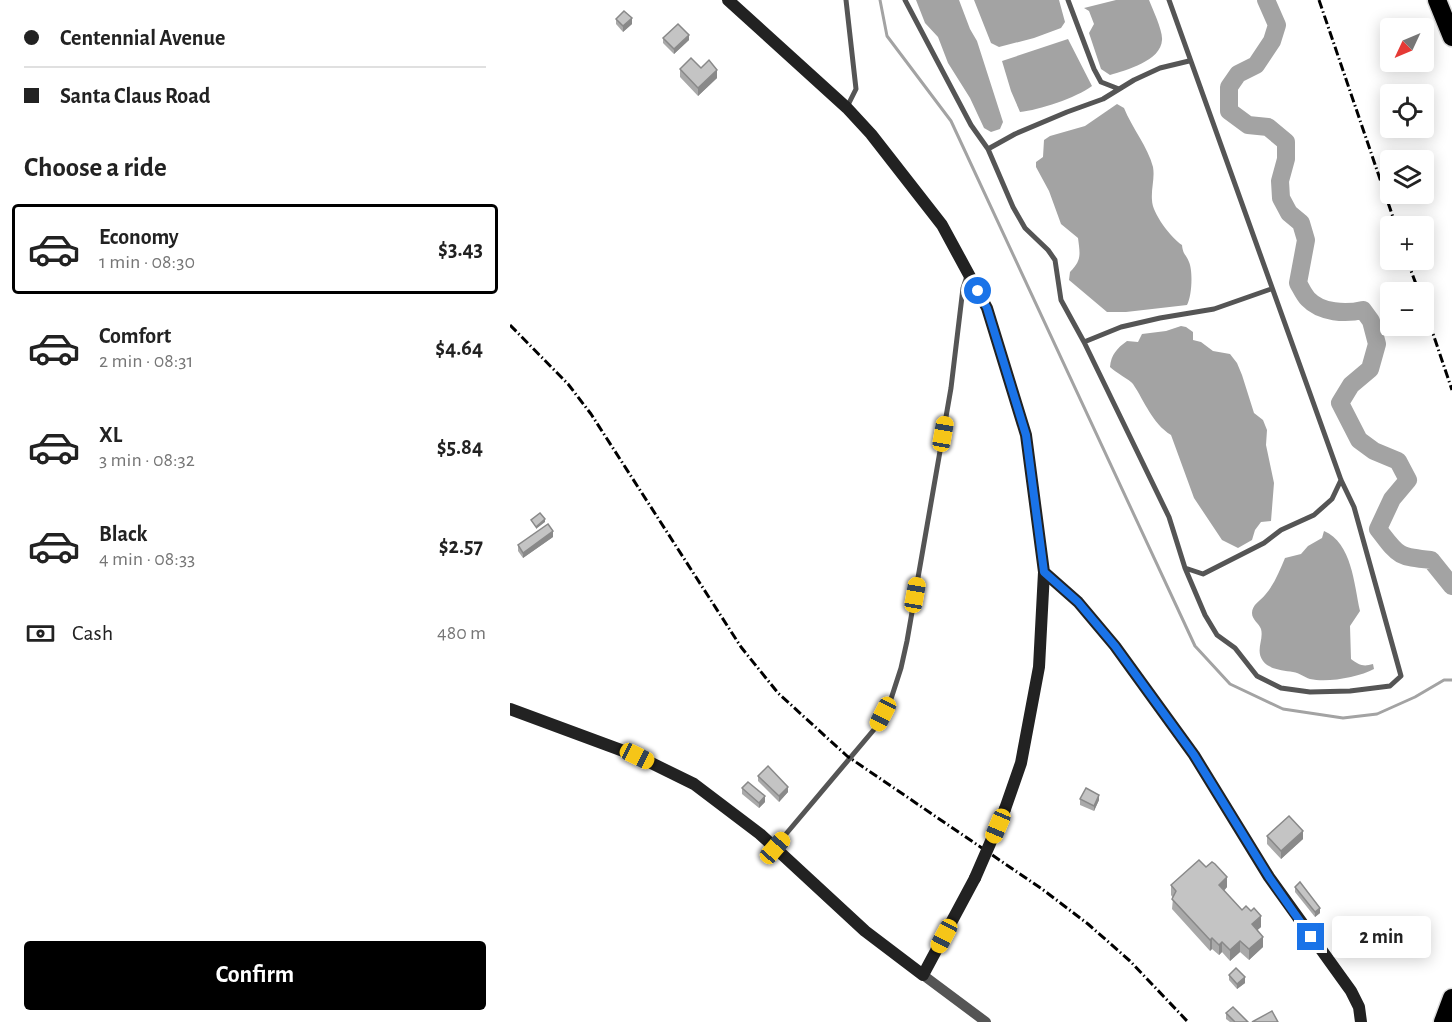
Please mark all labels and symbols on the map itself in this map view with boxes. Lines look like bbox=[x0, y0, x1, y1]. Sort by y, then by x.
north arrow bbox=[1380, 18, 1434, 72]
route start bbox=[964, 277, 991, 304]
car bbox=[931, 415, 955, 453]
car bbox=[903, 576, 927, 614]
car bbox=[867, 694, 899, 734]
car bbox=[617, 740, 657, 772]
car bbox=[983, 806, 1013, 846]
car bbox=[756, 829, 794, 867]
car bbox=[928, 916, 960, 956]
callout: 2 min bbox=[1332, 916, 1431, 958]
route end bbox=[1297, 923, 1324, 950]

